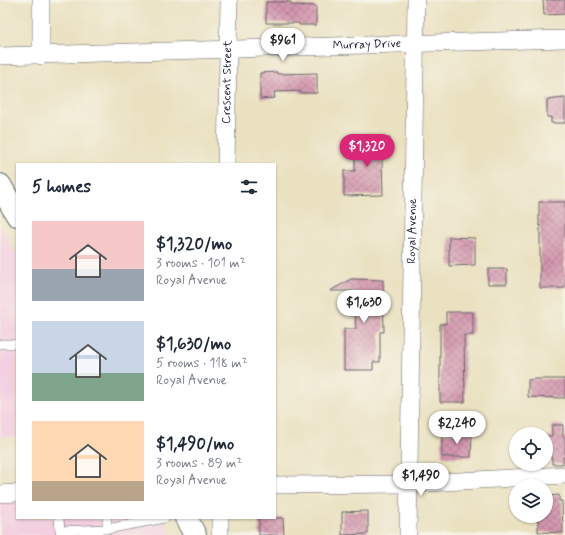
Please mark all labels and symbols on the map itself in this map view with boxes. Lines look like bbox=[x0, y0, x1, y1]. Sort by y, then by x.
pin: $961 bbox=[259, 28, 307, 62]
street label: Murray Drive bbox=[332, 36, 401, 54]
street label: Crescent Street bbox=[219, 40, 236, 124]
pin: $1,320 bbox=[334, 134, 400, 168]
street label: Royal Avenue bbox=[404, 198, 421, 264]
pin: $1,630 bbox=[331, 290, 397, 324]
pin: $2,240 bbox=[424, 411, 490, 445]
pin: $1,490 bbox=[388, 463, 454, 497]

